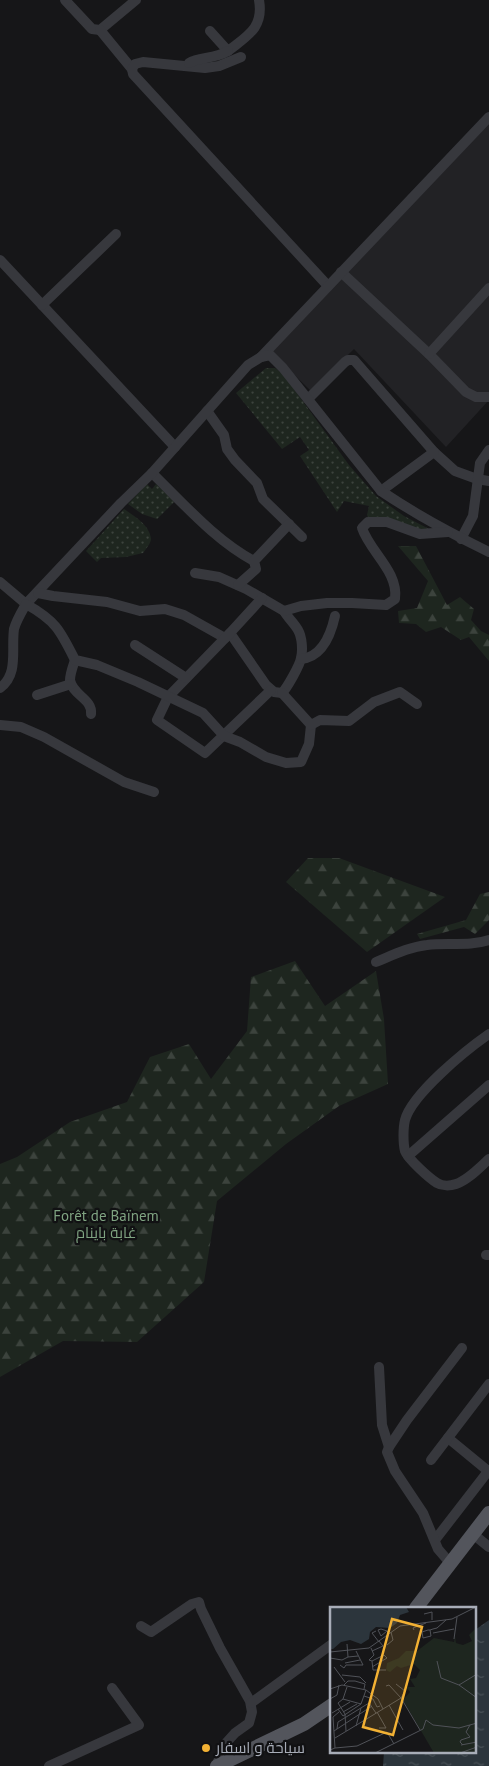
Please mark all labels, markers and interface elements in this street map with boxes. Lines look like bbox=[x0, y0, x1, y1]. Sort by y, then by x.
park label: Forêt de Baïnem غابة باينام bbox=[53, 1206, 159, 1243]
inset map bbox=[330, 1607, 476, 1754]
place label: سياحة و اسفار bbox=[215, 1738, 305, 1757]
marker: سياحة و اسفار bbox=[200, 1742, 212, 1754]

